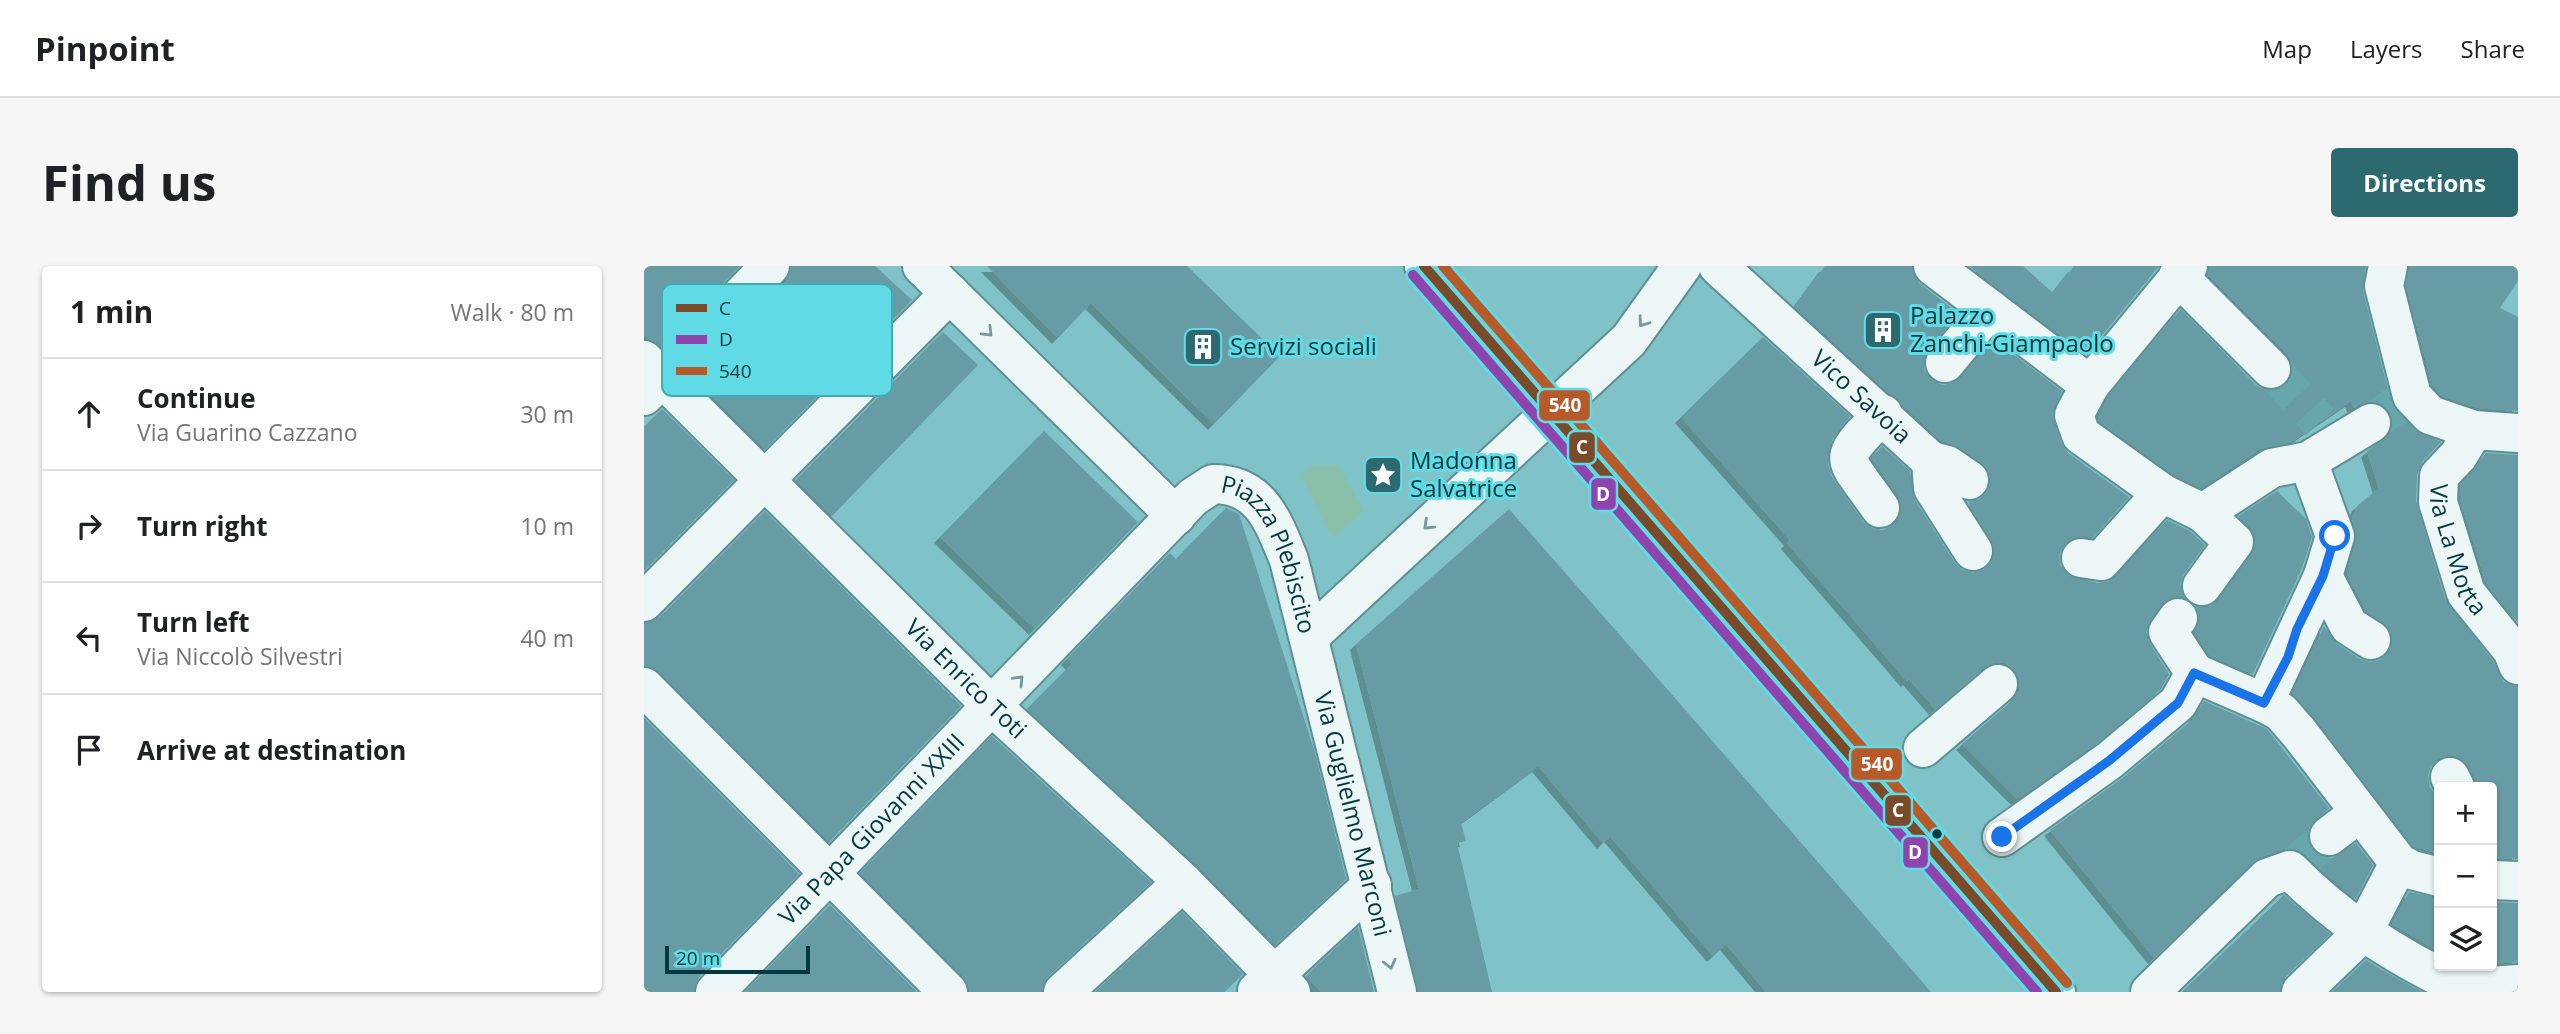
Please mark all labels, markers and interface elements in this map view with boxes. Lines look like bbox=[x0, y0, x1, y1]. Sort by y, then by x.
text: Pinpoint bbox=[35, 26, 175, 71]
text: Map bbox=[2262, 32, 2312, 65]
text: Layers bbox=[2350, 32, 2423, 65]
text: Share bbox=[2461, 32, 2525, 65]
button: Directions bbox=[2331, 148, 2518, 217]
text: Find us bbox=[42, 149, 216, 215]
legend bbox=[662, 284, 892, 396]
text: 1 min bbox=[70, 291, 153, 332]
text: C bbox=[719, 295, 731, 321]
text: Walk · 80 m bbox=[451, 296, 574, 328]
place label: Palazzo Zanchi-Giampaolo bbox=[1910, 298, 2114, 359]
building icon: Palazzo Zanchi-Giampaolo bbox=[1862, 309, 1904, 351]
one-way arrow bbox=[1638, 314, 1651, 326]
one-way arrow bbox=[980, 323, 993, 336]
text: D bbox=[719, 326, 733, 352]
building icon: Servizi sociali bbox=[1182, 326, 1224, 368]
place label: Servizi sociali bbox=[1230, 329, 1377, 362]
street label: Vico Savoia bbox=[1805, 342, 1919, 450]
text: 540 bbox=[719, 358, 752, 384]
text: Continue bbox=[137, 380, 256, 416]
line badge: 540 bbox=[1538, 389, 1591, 422]
text: 540 bbox=[1549, 392, 1581, 418]
icon: ahead bbox=[70, 395, 108, 433]
text: 30 m bbox=[520, 398, 574, 430]
text: Via Guarino Cazzano bbox=[137, 416, 358, 448]
line badge: C bbox=[1568, 431, 1596, 464]
text: C bbox=[1576, 434, 1588, 460]
place label: Madonna Salvatrice bbox=[1410, 443, 1517, 504]
place icon: Madonna Salvatrice bbox=[1362, 454, 1404, 496]
street label: Piazza Plebiscito bbox=[1219, 466, 1325, 637]
line badge: D bbox=[1590, 477, 1617, 511]
text: D bbox=[1596, 481, 1610, 507]
street label: Via La Motta bbox=[2423, 483, 2496, 622]
icon: right bbox=[70, 507, 108, 545]
text: Turn right bbox=[137, 508, 268, 544]
text: 10 m bbox=[520, 510, 574, 542]
one-way arrow bbox=[1423, 516, 1436, 529]
route start bbox=[2319, 520, 2350, 551]
text: Turn left bbox=[137, 604, 249, 640]
street label: Via Enrico Toti bbox=[899, 611, 1035, 745]
icon: left bbox=[70, 619, 108, 657]
text: 40 m bbox=[520, 622, 574, 654]
text: Via Niccolò Silvestri bbox=[137, 640, 343, 672]
one-way arrow bbox=[1011, 675, 1024, 688]
street label: Via Guglielmo Marconi bbox=[1307, 688, 1400, 940]
street label: Via Papa Giovanni XXIII bbox=[771, 725, 971, 932]
icon: arrive bbox=[70, 731, 108, 769]
text: Arrive at destination bbox=[137, 732, 406, 768]
line badge: 540 bbox=[1850, 747, 1903, 781]
text: 540 bbox=[1861, 751, 1893, 777]
map controls bbox=[2434, 782, 2497, 971]
button: + bbox=[2434, 782, 2497, 845]
line badge: C bbox=[1884, 794, 1912, 827]
text: C bbox=[1892, 797, 1904, 823]
route end bbox=[1986, 821, 2017, 852]
unlabelled marker bbox=[1930, 827, 1944, 841]
line badge: D bbox=[1902, 836, 1929, 869]
text: D bbox=[1908, 839, 1922, 865]
button: − bbox=[2434, 845, 2497, 908]
button: layers bbox=[2434, 908, 2497, 971]
scale bar bbox=[665, 943, 810, 975]
text: 20 m bbox=[676, 945, 720, 971]
one-way arrow bbox=[1382, 958, 1396, 970]

